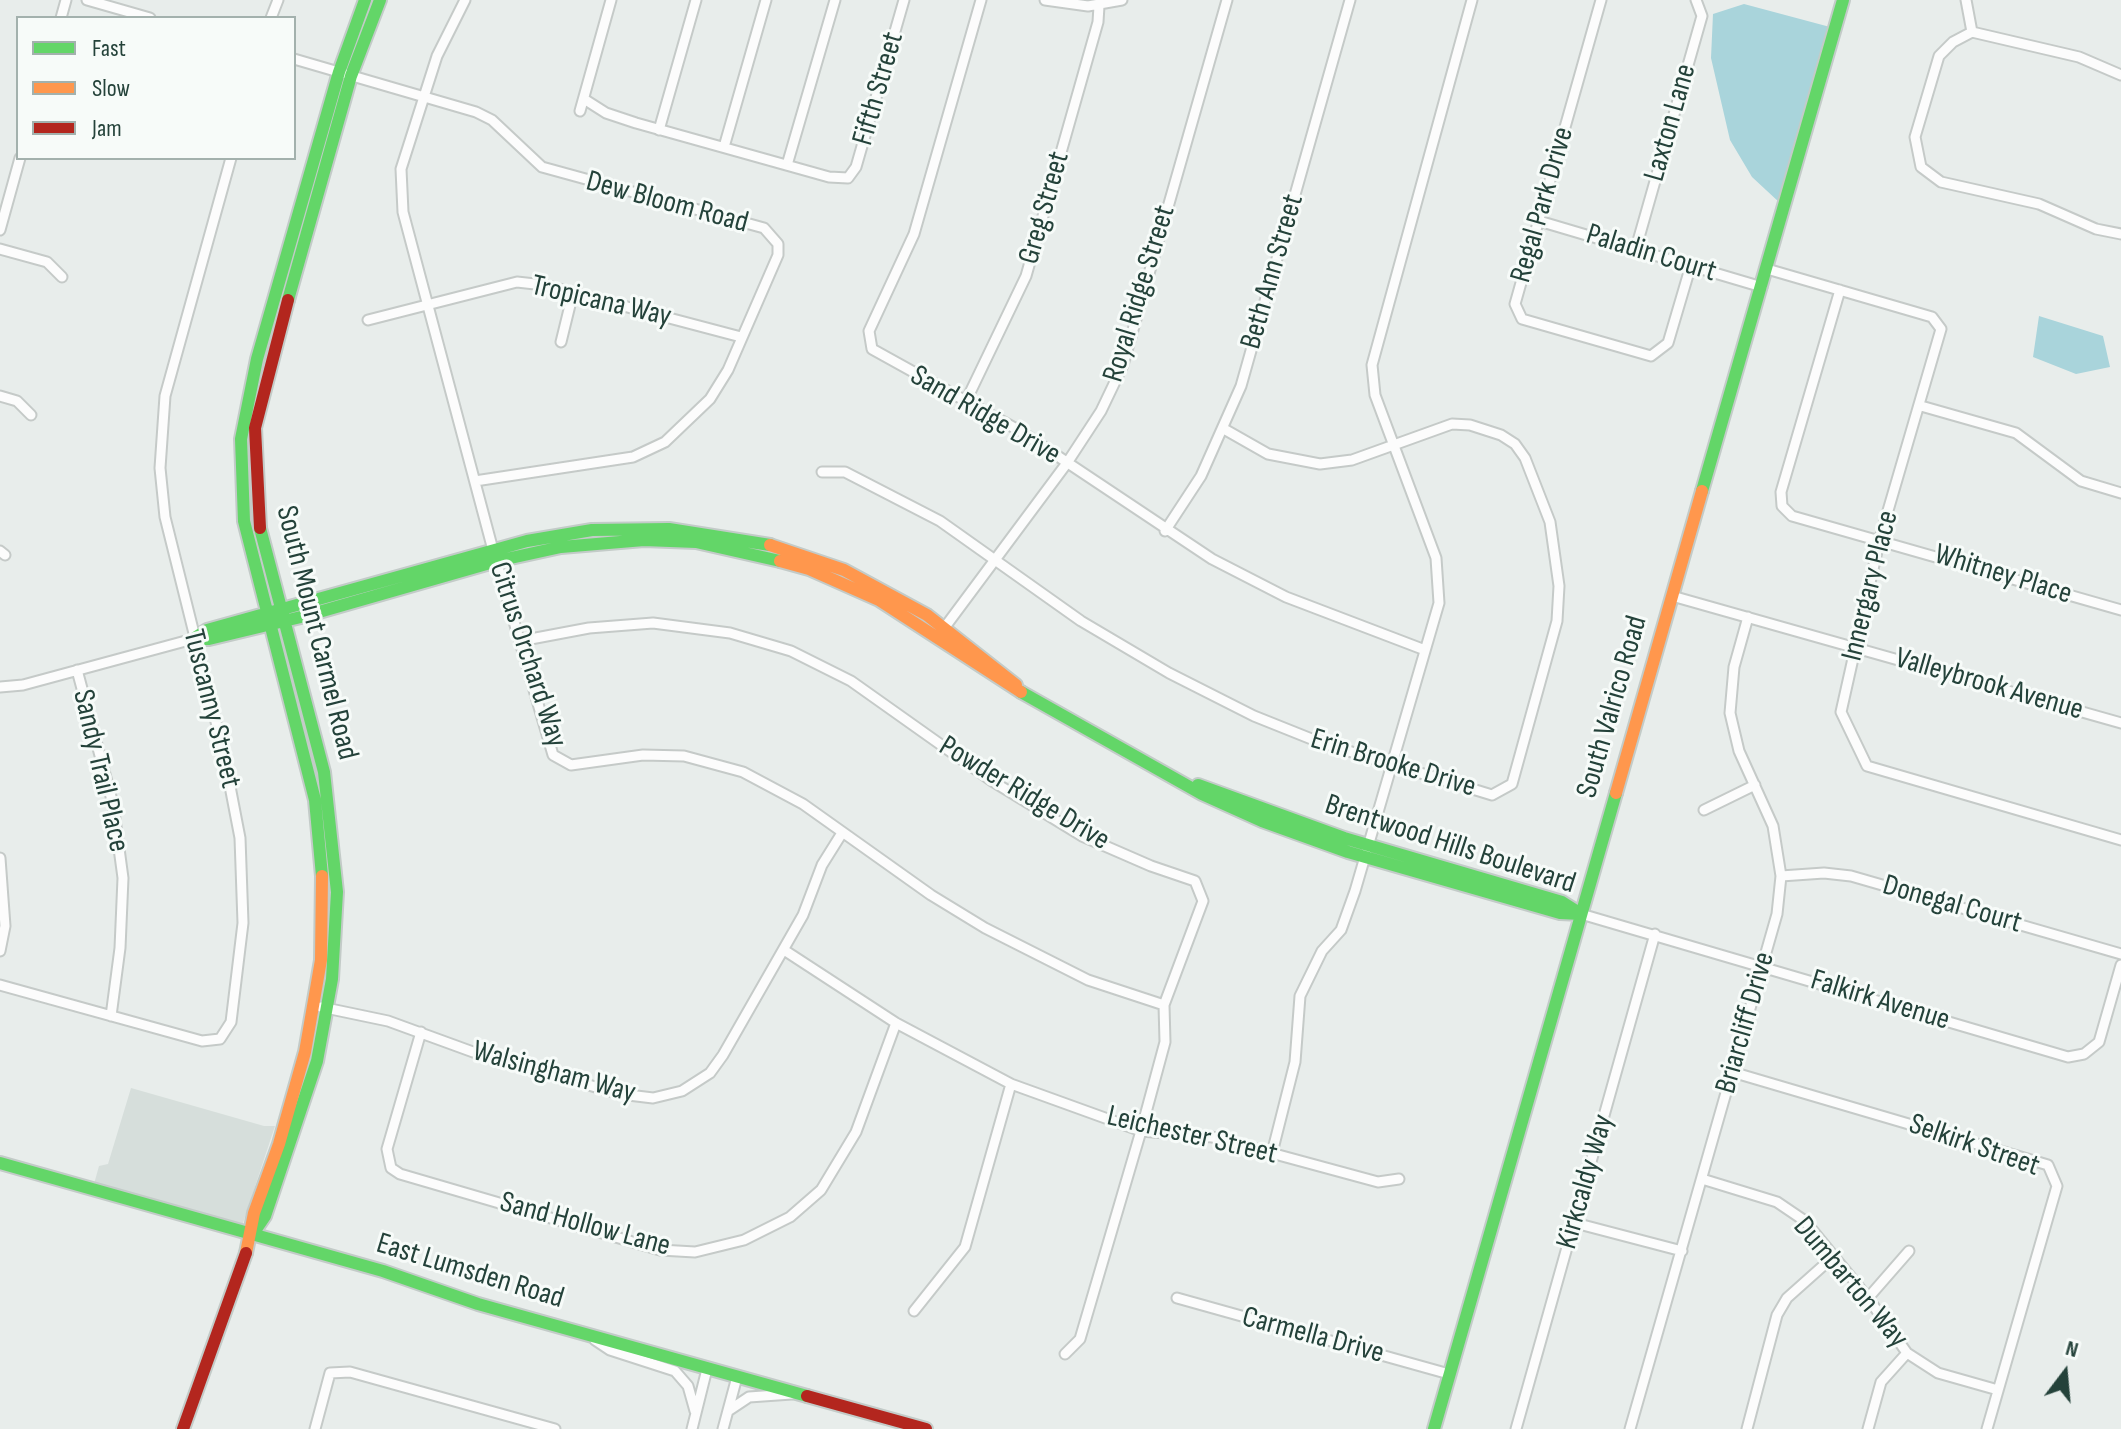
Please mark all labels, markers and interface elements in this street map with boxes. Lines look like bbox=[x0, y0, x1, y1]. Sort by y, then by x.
legend bbox=[16, 16, 296, 160]
street label: Fifth Street bbox=[846, 28, 912, 150]
text: Fast bbox=[92, 34, 126, 63]
street label: Laxton Lane bbox=[1637, 60, 1705, 186]
text: Slow bbox=[92, 74, 130, 103]
text: Jam bbox=[92, 114, 122, 143]
street label: Regal Park Drive bbox=[1504, 123, 1582, 287]
street label: Greg Street bbox=[1012, 148, 1078, 268]
street label: Dew Bloom Road bbox=[582, 164, 752, 242]
street label: Beth Ann Street bbox=[1234, 191, 1312, 353]
street label: Royal Ridge Street bbox=[1096, 201, 1184, 387]
street label: Paladin Court bbox=[1582, 217, 1720, 291]
street label: Tropicana Way bbox=[528, 268, 674, 336]
street label: Sand Ridge Drive bbox=[903, 359, 1067, 473]
street label: South Mount Carmel Road bbox=[267, 502, 365, 764]
street label: Innergary Place bbox=[1835, 507, 1907, 665]
street label: Whitney Place bbox=[1930, 537, 2076, 613]
street label: Citrus Orchard Way bbox=[480, 558, 574, 752]
street label: South Valrico Road bbox=[1570, 612, 1656, 802]
street label: Tuscanny Street bbox=[174, 626, 248, 792]
street label: Valleybrook Avenue bbox=[1891, 641, 2087, 729]
street label: Sandy Trail Place bbox=[64, 686, 136, 856]
street label: Erin Brooke Drive bbox=[1306, 722, 1480, 806]
street label: Powder Ridge Drive bbox=[932, 729, 1116, 859]
street label: Brentwood Hills Boulevard bbox=[1320, 788, 1580, 902]
street label: Donegal Court bbox=[1878, 868, 2026, 942]
street label: Briarcliff Drive bbox=[1709, 948, 1783, 1098]
street label: Falkirk Avenue bbox=[1806, 963, 1954, 1039]
street label: Walsingham Way bbox=[469, 1034, 639, 1112]
street label: Leichester Street bbox=[1103, 1099, 1281, 1173]
street label: Selkirk Street bbox=[1904, 1107, 2044, 1185]
street label: Kirkcaldy Way bbox=[1550, 1111, 1622, 1253]
street label: Sand Hollow Lane bbox=[496, 1185, 674, 1265]
street label: Dumbarton Way bbox=[1785, 1210, 1915, 1356]
street label: East Lumsden Road bbox=[372, 1226, 568, 1318]
street label: Carmella Drive bbox=[1238, 1300, 1388, 1372]
north arrow bbox=[2025, 1333, 2105, 1413]
text: N bbox=[2062, 1335, 2081, 1364]

